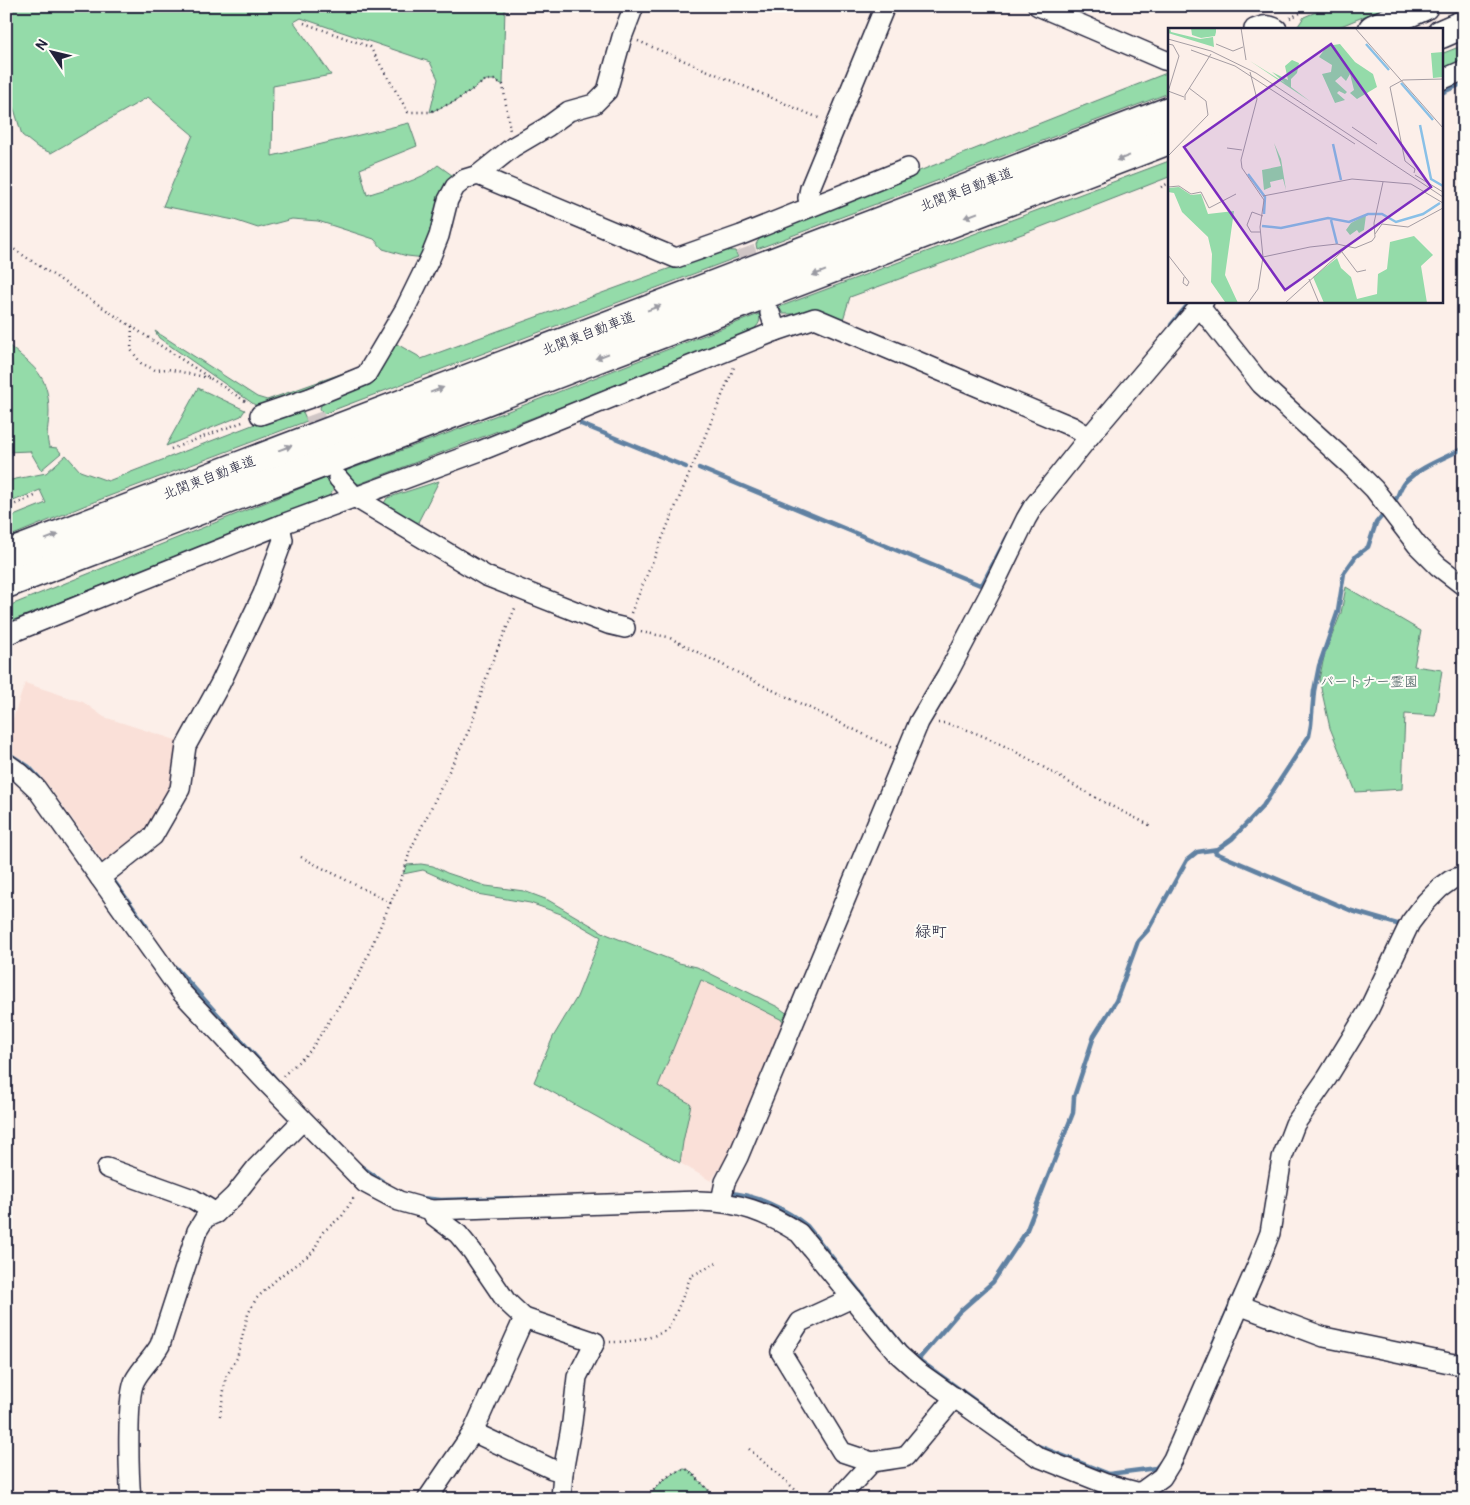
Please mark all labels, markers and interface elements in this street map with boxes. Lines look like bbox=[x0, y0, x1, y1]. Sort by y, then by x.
north arrow bbox=[28, 28, 78, 78]
inset map bbox=[1168, 28, 1442, 302]
text: N bbox=[32, 36, 51, 54]
one-way arrow bbox=[1116, 154, 1130, 162]
street label: 北関東自動車道 bbox=[917, 164, 1015, 215]
one-way arrow bbox=[963, 211, 978, 219]
one-way arrow bbox=[812, 270, 827, 277]
one-way arrow bbox=[647, 304, 662, 311]
street label: 北関東自動車道 bbox=[539, 308, 637, 359]
one-way arrow bbox=[595, 352, 609, 360]
one-way arrow bbox=[430, 386, 445, 394]
one-way arrow bbox=[278, 444, 293, 452]
street label: 北関東自動車道 bbox=[160, 452, 258, 503]
one-way arrow bbox=[45, 533, 59, 541]
park label: パートナー霊園 bbox=[1320, 673, 1418, 690]
district label: 緑町 bbox=[915, 922, 947, 942]

